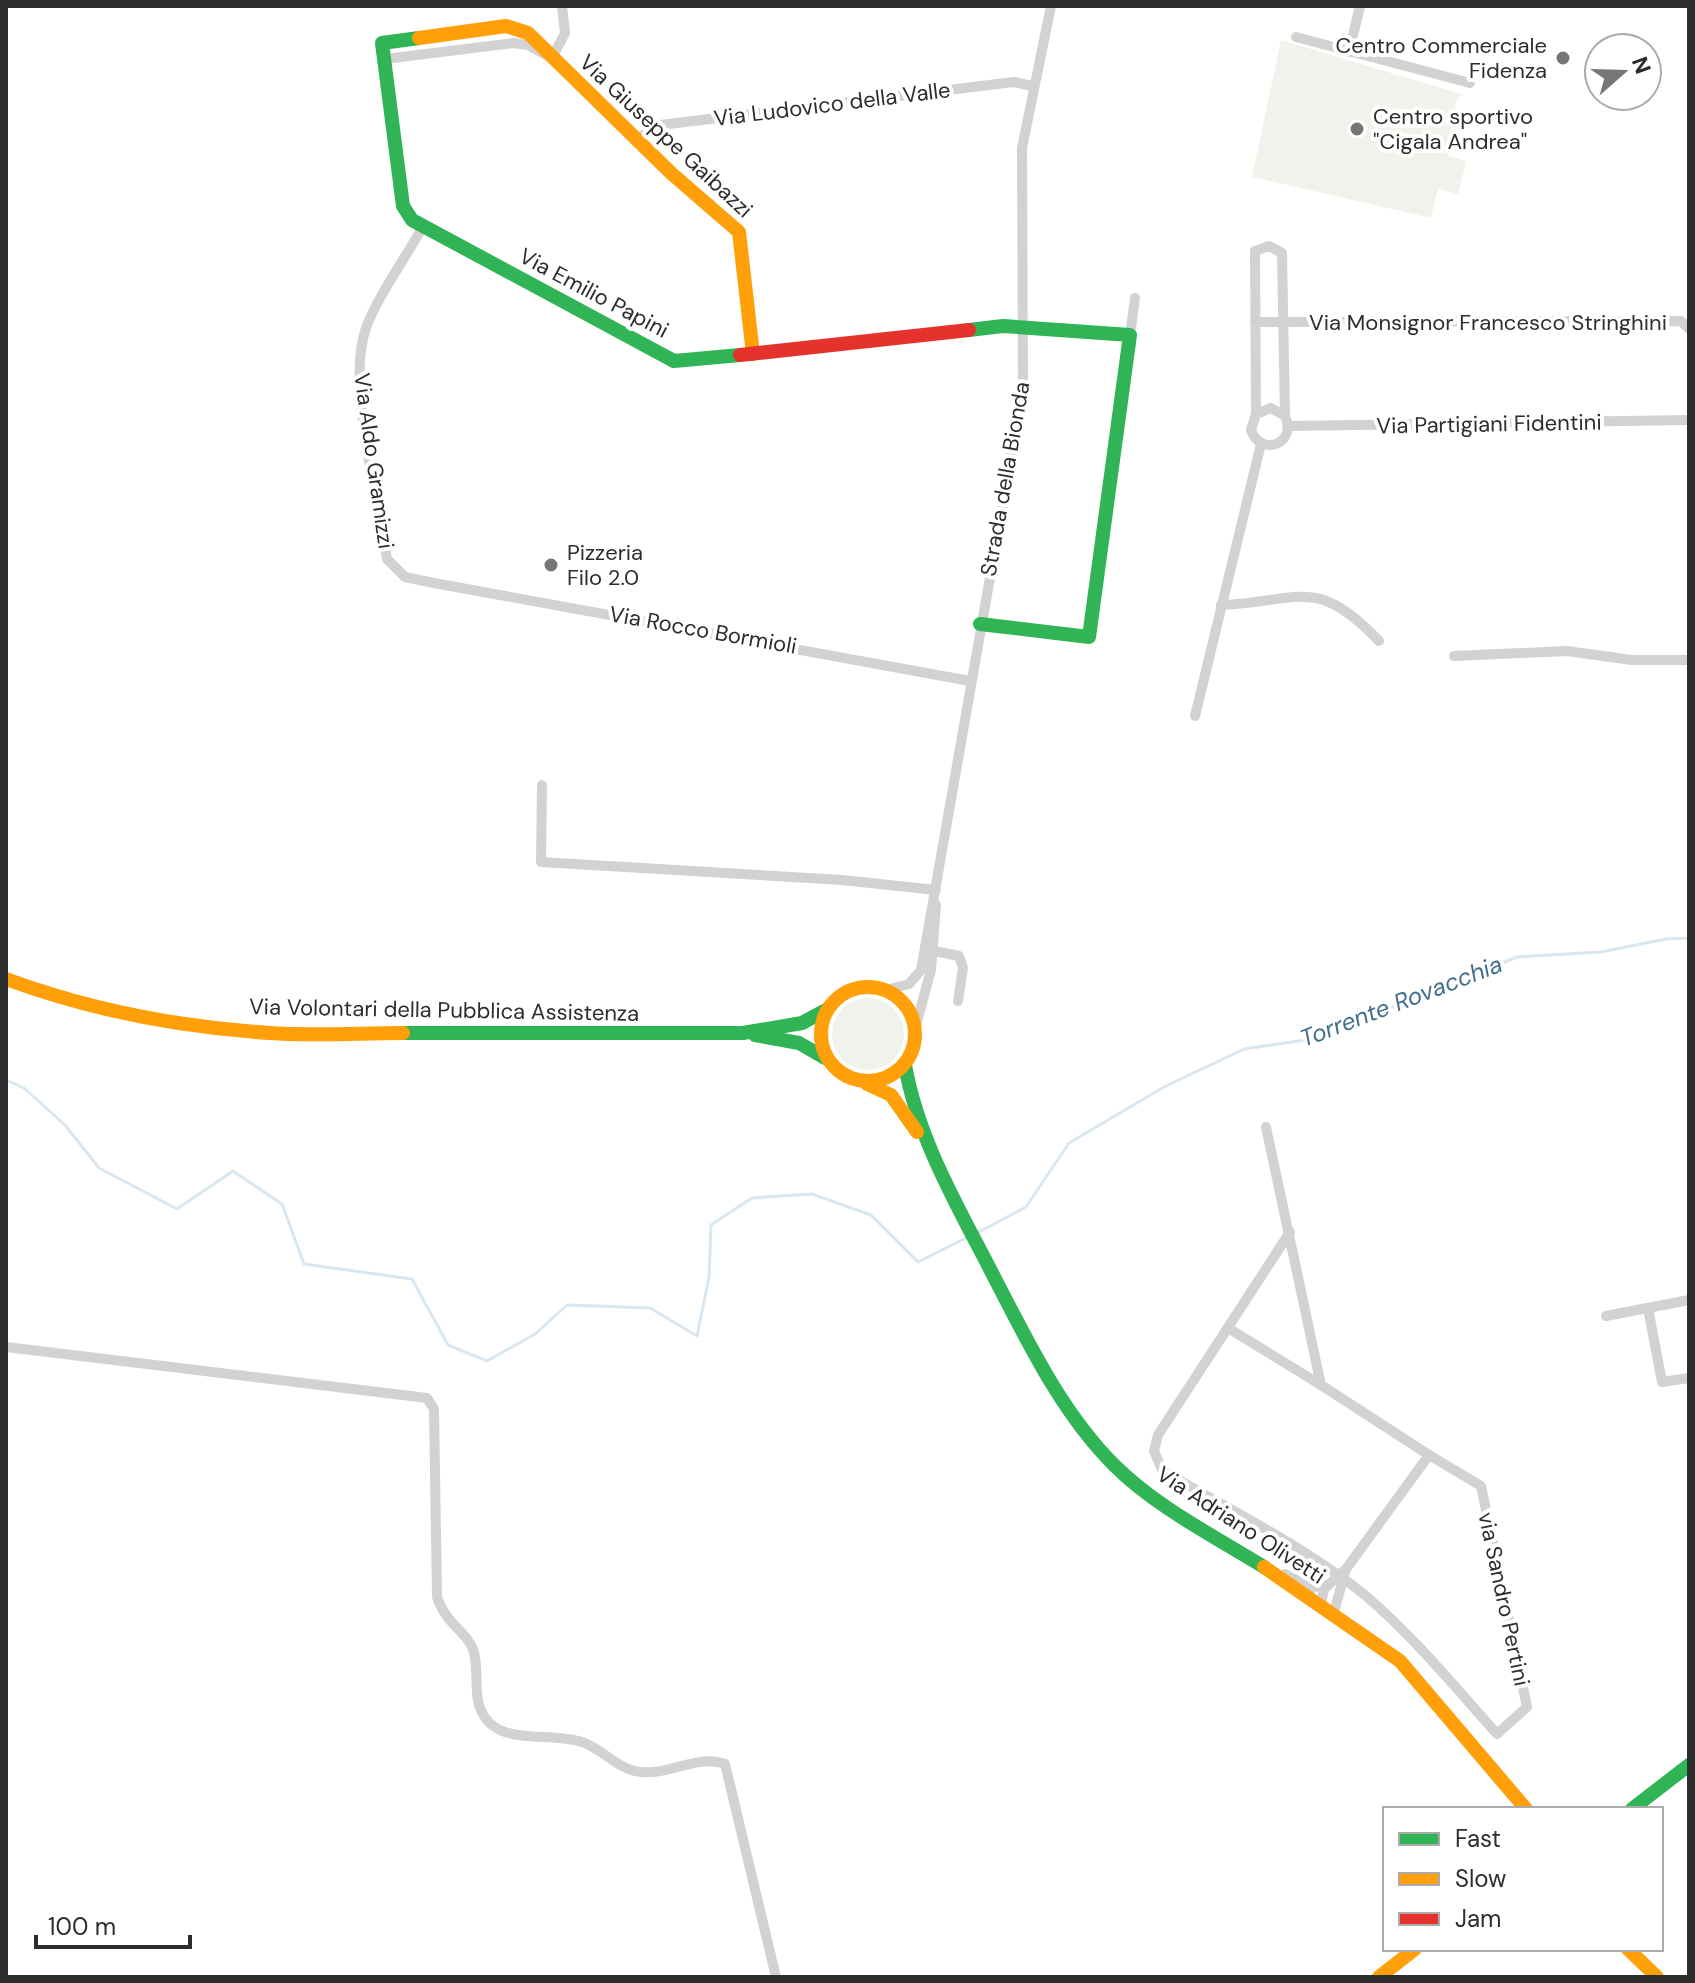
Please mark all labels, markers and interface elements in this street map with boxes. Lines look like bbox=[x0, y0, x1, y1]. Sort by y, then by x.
place label: Centro Commerciale Fidenza bbox=[1335, 31, 1547, 85]
north arrow bbox=[1583, 32, 1663, 112]
street label: Via Giuseppe Gaibazzi bbox=[573, 48, 759, 224]
marker: Centro Commerciale Fidenza bbox=[1554, 49, 1572, 67]
text: N bbox=[1625, 53, 1658, 78]
street label: Via Ludovico della Valle bbox=[712, 75, 952, 133]
place label: Centro sportivo "Cigala Andrea" bbox=[1373, 102, 1533, 156]
marker: Centro sportivo "Cigala Andrea" bbox=[1348, 120, 1366, 138]
street label: Via Emilio Papini bbox=[514, 241, 674, 345]
street label: Via Monsignor Francesco Stringhini bbox=[1309, 308, 1667, 337]
street label: Via Aldo Gramizzi bbox=[347, 371, 401, 551]
street label: Strada della Bionda bbox=[974, 379, 1036, 579]
street label: Via Partigiani Fidentini bbox=[1376, 408, 1602, 440]
place label: Pizzeria Filo 2.0 bbox=[567, 538, 643, 592]
marker: Pizzeria Filo 2.0 bbox=[542, 556, 560, 574]
street label: Via Rocco Bormioli bbox=[607, 599, 799, 661]
water label: Torrente Rovacchia bbox=[1295, 948, 1507, 1054]
street label: Via Volontari della Pubblica Assistenza bbox=[249, 992, 639, 1028]
street label: Via Adriano Olivetti bbox=[1151, 1460, 1331, 1590]
street label: via Sandro Pertini bbox=[1471, 1509, 1537, 1689]
legend bbox=[1383, 1807, 1663, 1951]
text: Fast bbox=[1455, 1823, 1501, 1854]
text: Slow bbox=[1455, 1863, 1506, 1894]
scale bar bbox=[36, 1899, 190, 1949]
text: Jam bbox=[1455, 1903, 1501, 1934]
text: 100 m bbox=[48, 1911, 116, 1942]

